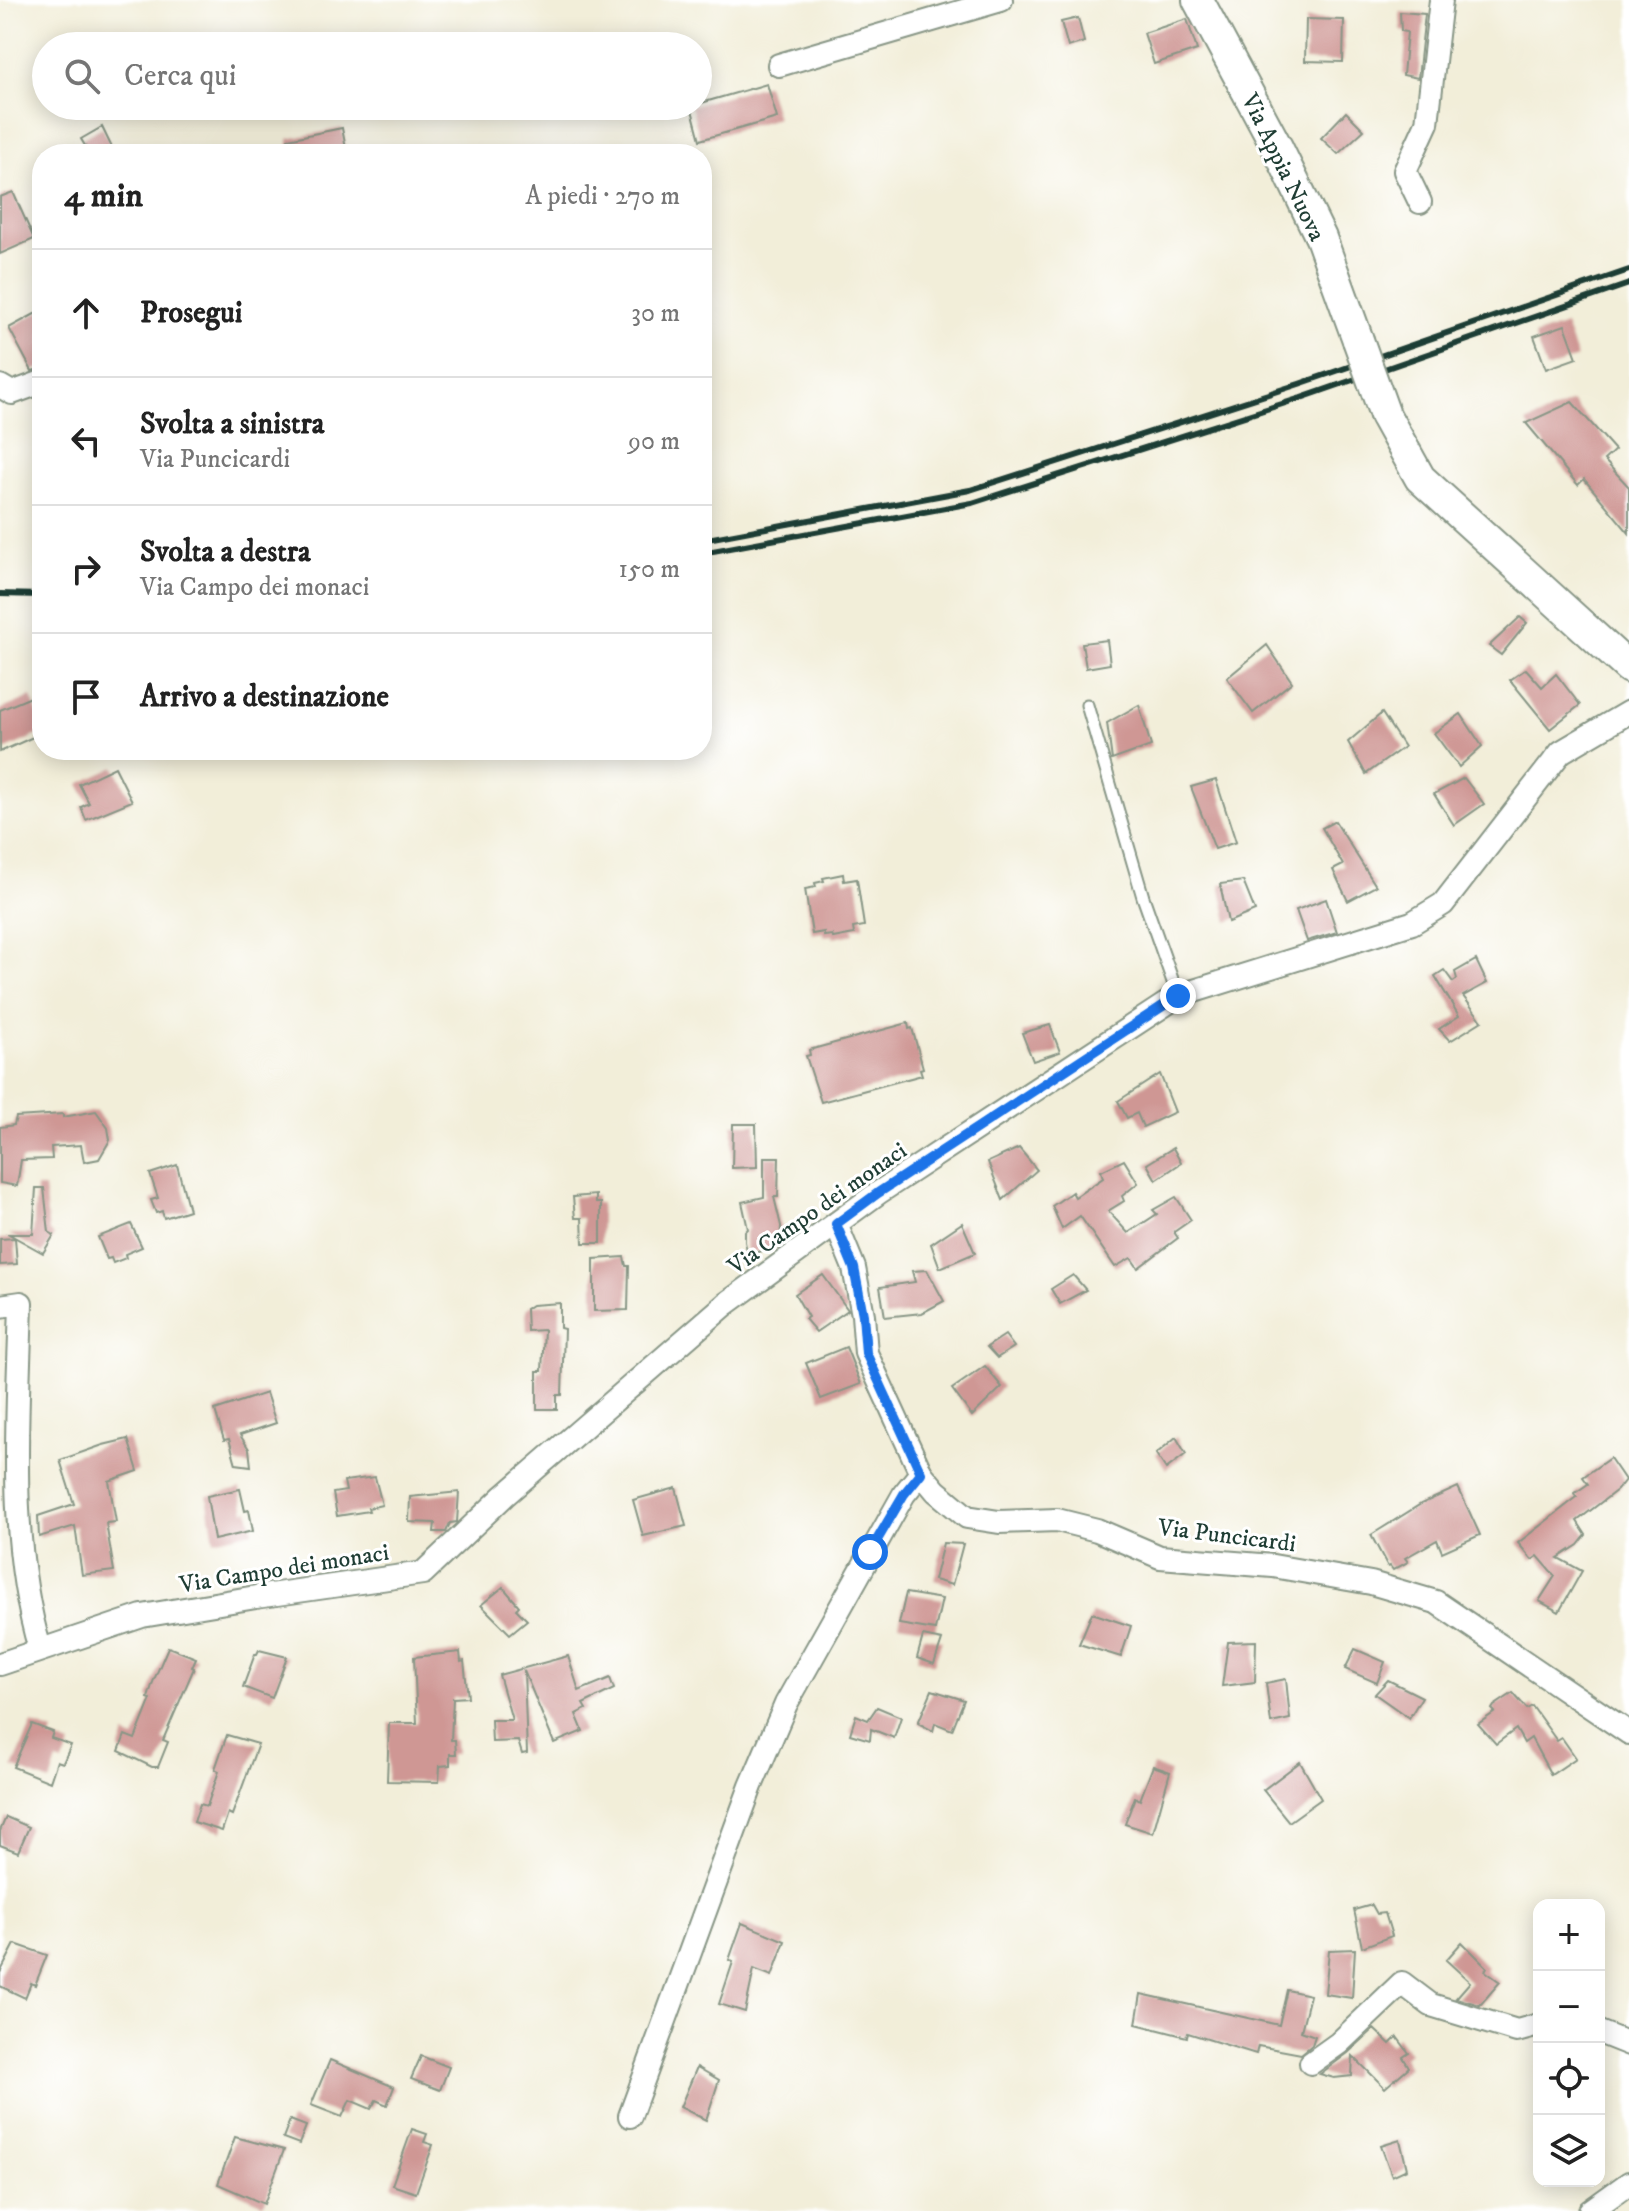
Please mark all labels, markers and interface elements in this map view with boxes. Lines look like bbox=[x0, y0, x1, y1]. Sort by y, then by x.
search box bbox=[32, 32, 712, 120]
icon: search bbox=[60, 54, 104, 98]
text: Cerca qui bbox=[124, 58, 237, 95]
street label: Via Appia Nuova bbox=[1234, 88, 1332, 247]
text: 4 min bbox=[64, 175, 143, 217]
text: A piedi · 270 m bbox=[525, 180, 680, 213]
icon: ahead bbox=[64, 291, 108, 335]
text: Prosegui bbox=[140, 295, 242, 332]
text: 30 m bbox=[631, 297, 680, 330]
text: Svolta a sinistra bbox=[140, 406, 325, 443]
icon: left bbox=[64, 419, 108, 463]
text: 90 m bbox=[628, 425, 680, 458]
text: Via Puncicardi bbox=[140, 443, 290, 476]
text: Svolta a destra bbox=[140, 534, 311, 571]
icon: right bbox=[64, 547, 108, 591]
text: 150 m bbox=[619, 553, 680, 586]
text: Via Campo dei monaci bbox=[140, 571, 369, 604]
icon: arrive bbox=[64, 675, 108, 719]
text: Arrivo a destinazione bbox=[140, 679, 389, 716]
route end bbox=[1160, 978, 1196, 1014]
street label: Via Campo dei monaci bbox=[721, 1136, 913, 1282]
street label: Via Puncicardi bbox=[1155, 1513, 1297, 1559]
route start bbox=[852, 1534, 888, 1570]
street label: Via Campo dei monaci bbox=[176, 1538, 391, 1601]
map controls bbox=[1533, 1899, 1605, 2187]
button: + bbox=[1533, 1899, 1605, 1971]
button: − bbox=[1533, 1971, 1605, 2043]
button: locate bbox=[1533, 2043, 1605, 2115]
button: layers bbox=[1533, 2115, 1605, 2187]

